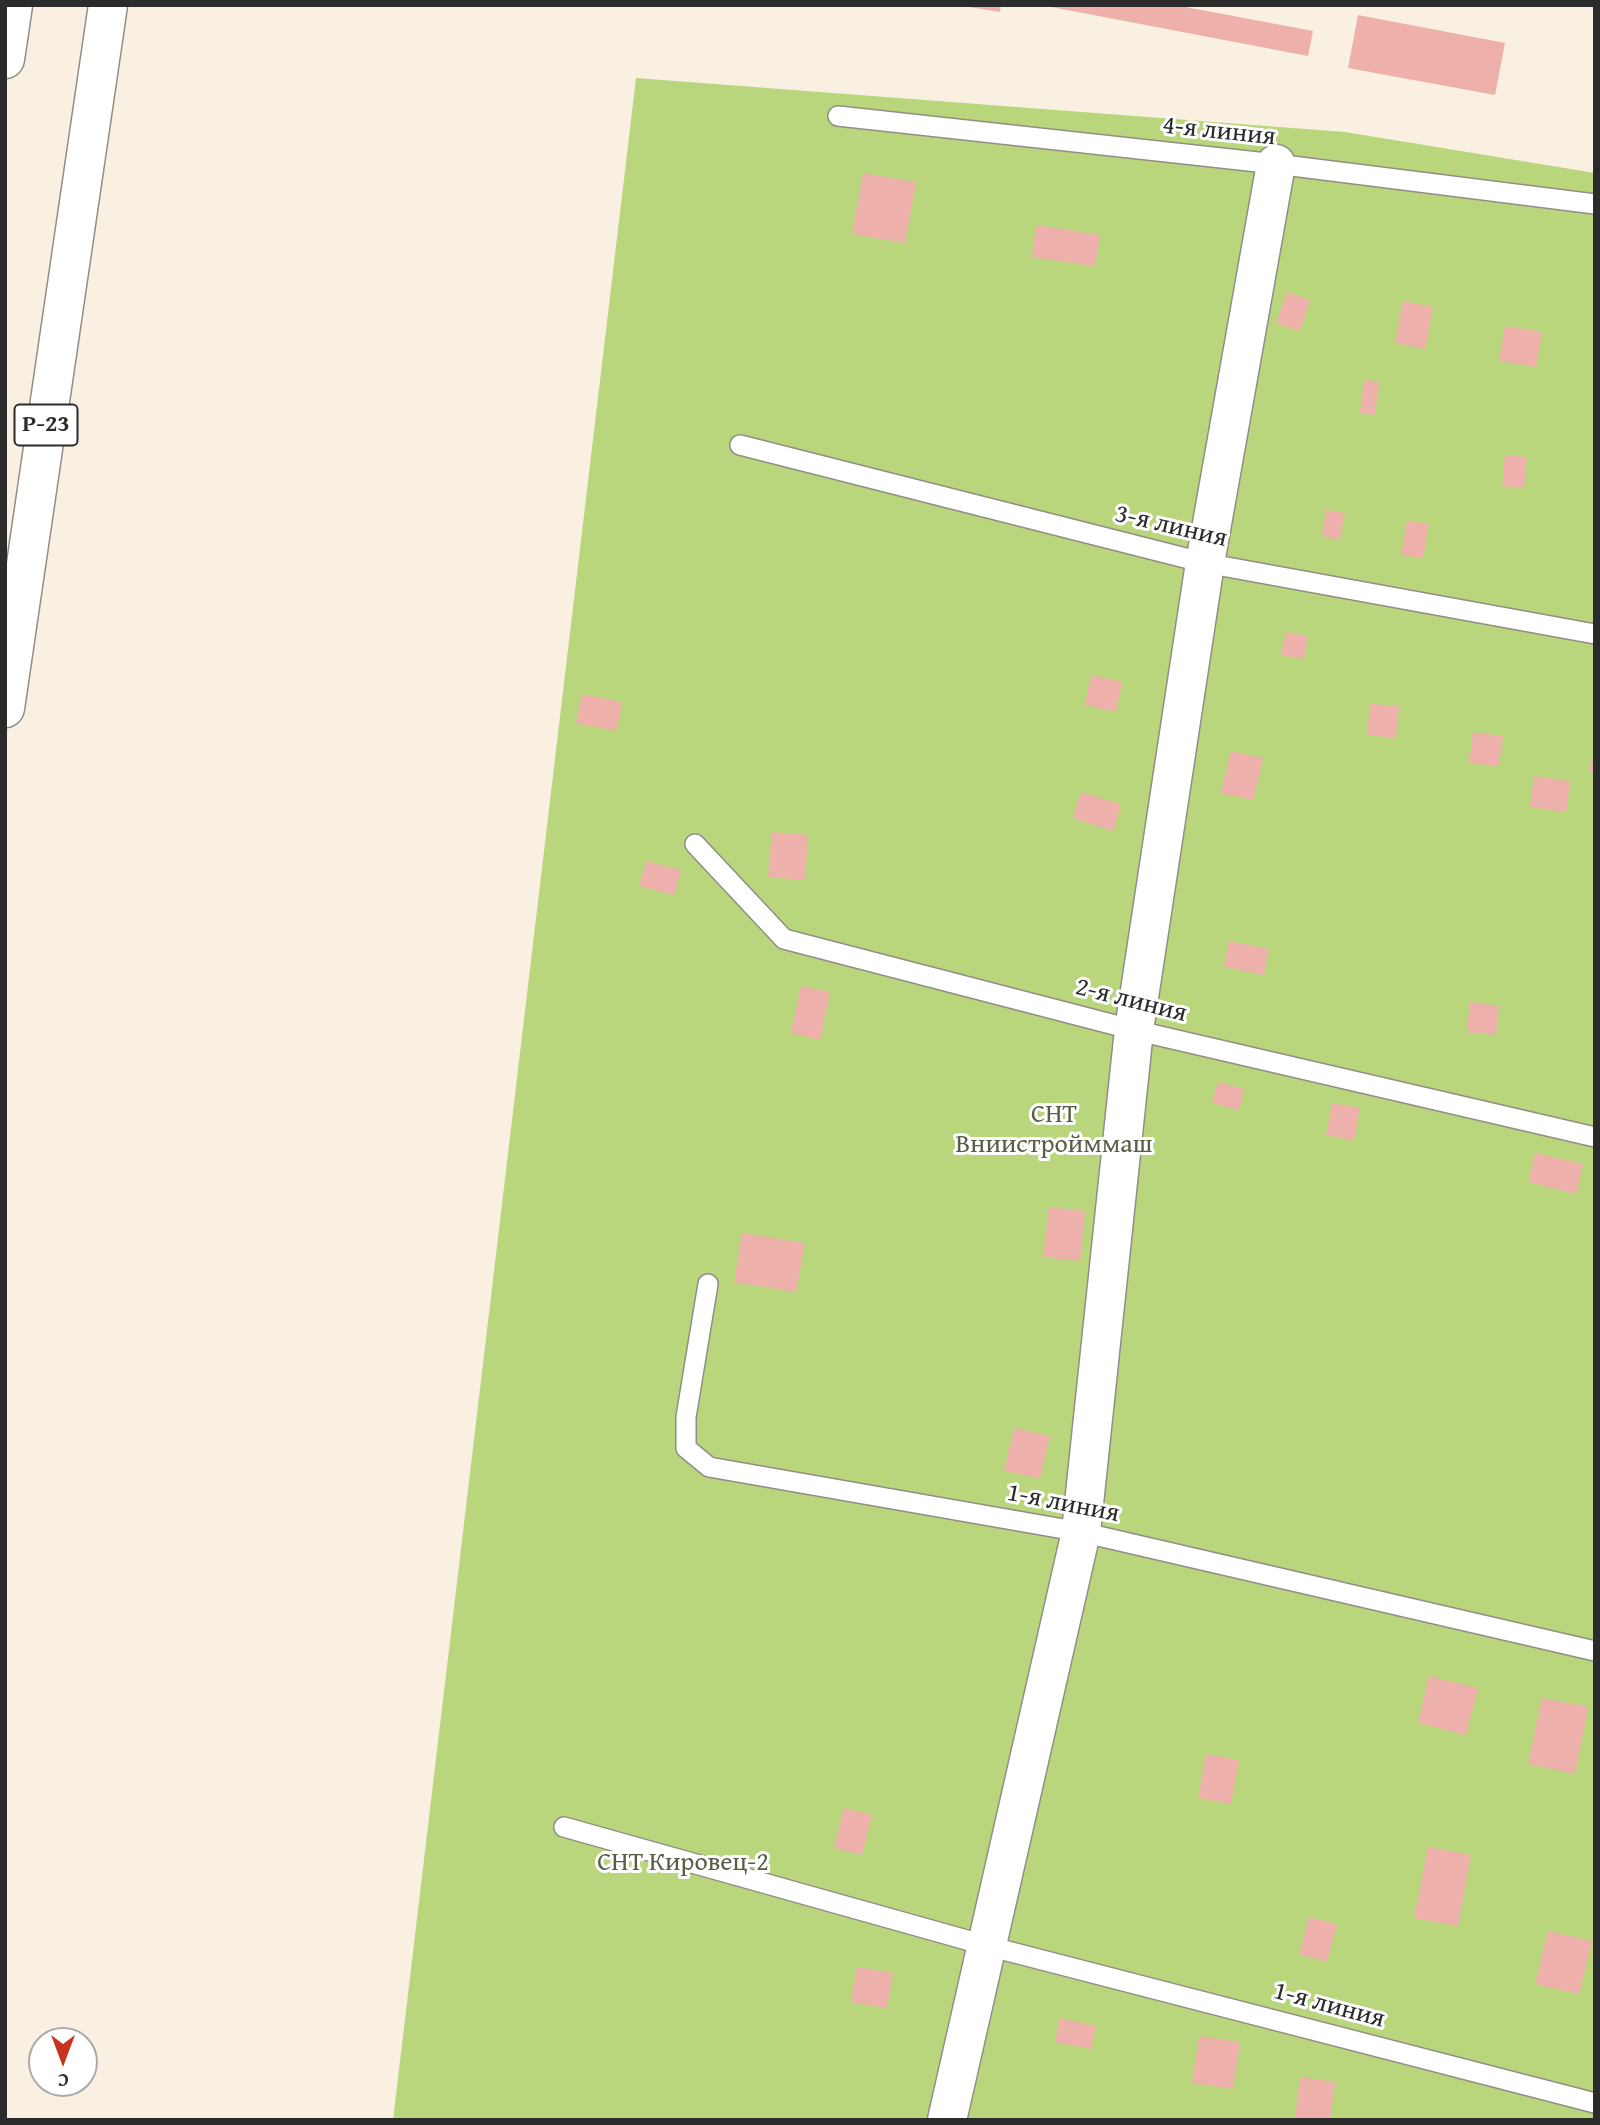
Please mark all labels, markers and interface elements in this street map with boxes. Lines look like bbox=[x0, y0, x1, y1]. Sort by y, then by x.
street label: 4-я линия bbox=[1161, 111, 1277, 153]
road number: Р-23 bbox=[14, 404, 78, 446]
street label: 3-я линия bbox=[1112, 499, 1230, 555]
street label: 2-я линия bbox=[1072, 972, 1190, 1030]
park label: СНТ Вниистройммаш bbox=[956, 1099, 1152, 1160]
street label: 1-я линия bbox=[1004, 1478, 1122, 1530]
park label: СНТ Кировец-2 bbox=[597, 1847, 769, 1879]
street label: 1-я линия bbox=[1270, 1976, 1388, 2036]
north arrow bbox=[28, 2027, 98, 2097]
text: С bbox=[58, 2067, 68, 2095]

